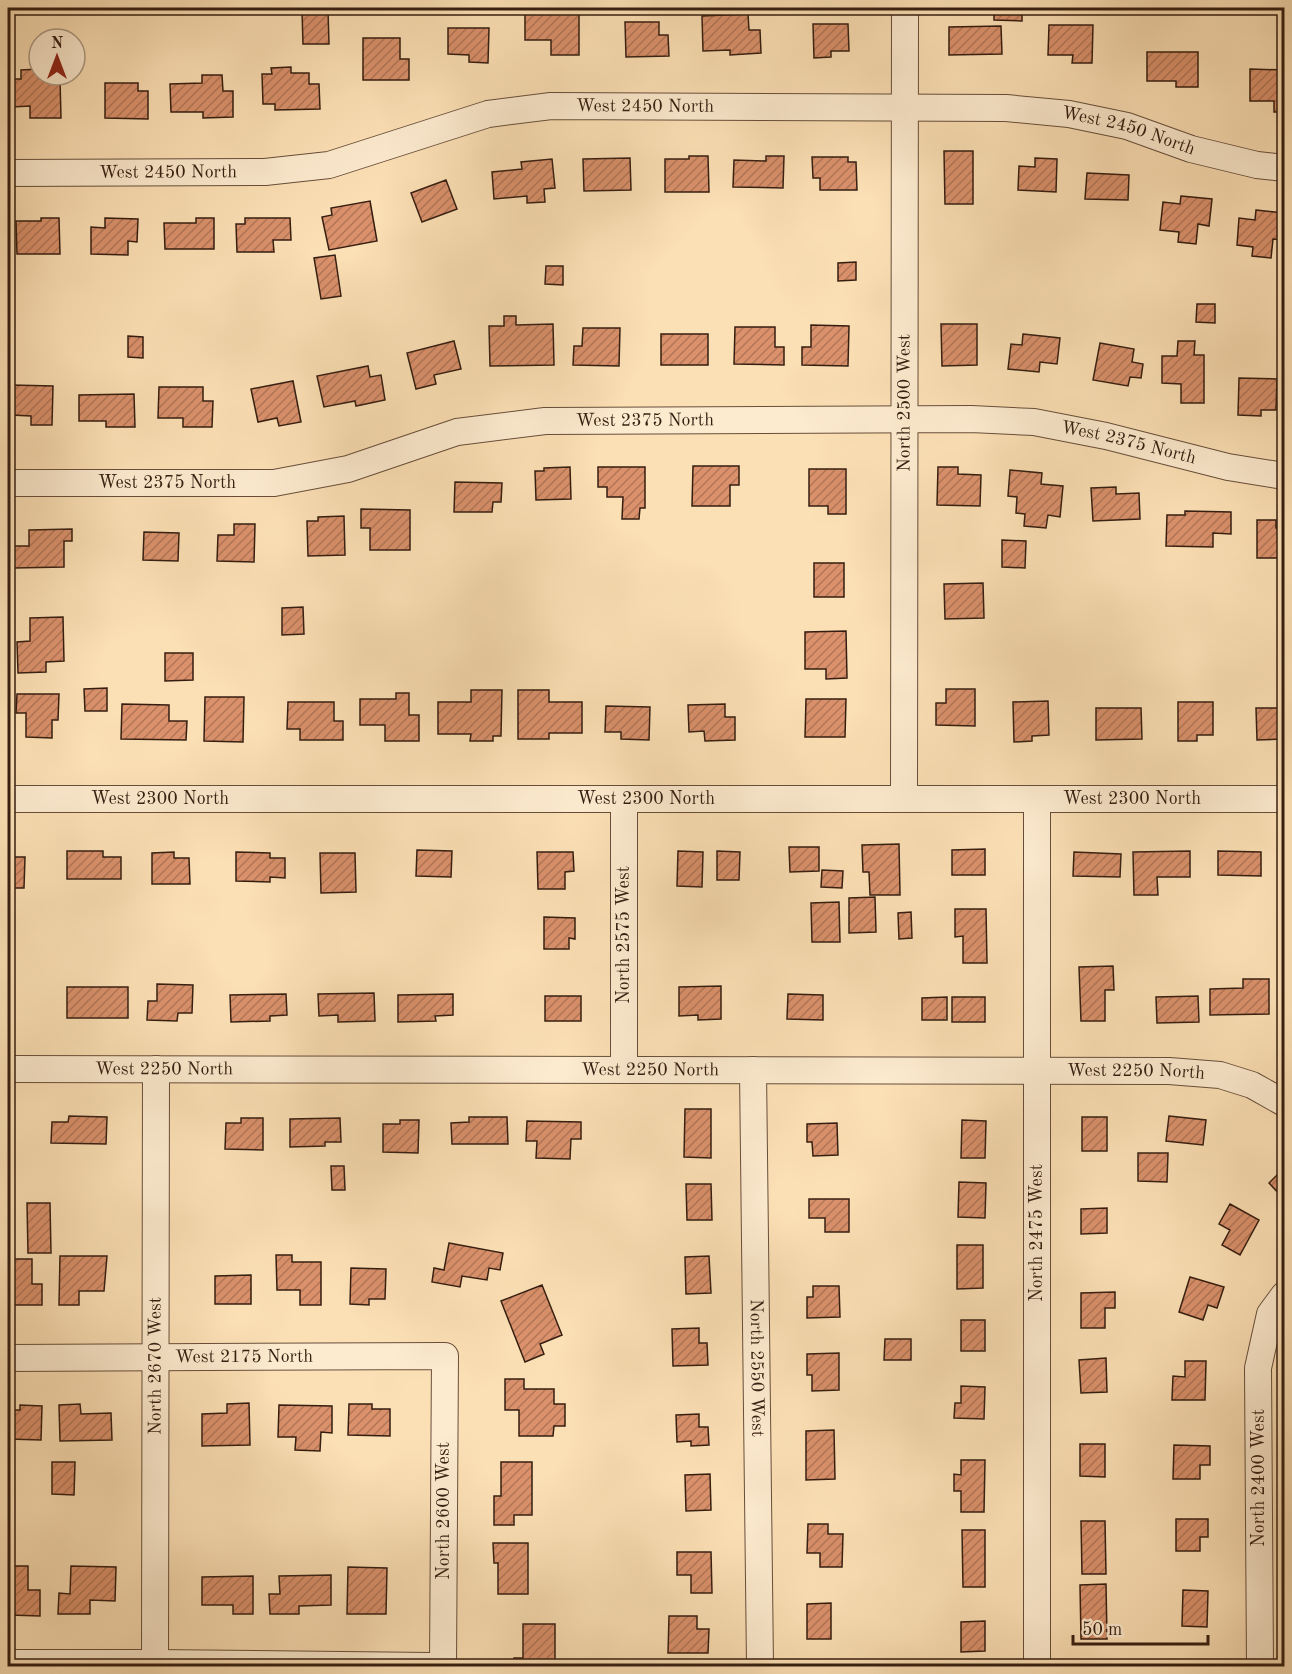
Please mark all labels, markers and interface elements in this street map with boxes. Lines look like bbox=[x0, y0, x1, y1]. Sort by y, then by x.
north arrow bbox=[27, 27, 87, 87]
text: N bbox=[51, 36, 64, 52]
street label: West 2450 North bbox=[576, 97, 714, 116]
street label: West 2450 North bbox=[1060, 104, 1198, 159]
street label: West 2450 North bbox=[99, 163, 237, 182]
street label: North 2500 West bbox=[895, 334, 914, 472]
street label: West 2375 North bbox=[576, 411, 714, 430]
street label: West 2375 North bbox=[1060, 418, 1198, 468]
street label: West 2375 North bbox=[98, 474, 236, 492]
street label: West 2300 North bbox=[91, 790, 229, 808]
street label: West 2300 North bbox=[577, 790, 715, 808]
street label: West 2300 North bbox=[1063, 790, 1201, 808]
street label: North 2575 West bbox=[615, 866, 633, 1004]
street label: West 2250 North bbox=[95, 1060, 233, 1078]
street label: West 2250 North bbox=[581, 1061, 719, 1079]
street label: West 2250 North bbox=[1067, 1062, 1206, 1083]
street label: North 2475 West bbox=[1028, 1164, 1046, 1302]
street label: North 2670 West bbox=[146, 1297, 165, 1435]
street label: North 2550 West bbox=[747, 1299, 766, 1437]
street label: West 2175 North bbox=[175, 1348, 313, 1366]
street label: North 2400 West bbox=[1250, 1409, 1268, 1547]
street label: North 2600 West bbox=[435, 1442, 453, 1580]
scale bar bbox=[1073, 1608, 1208, 1646]
text: 50 m bbox=[1082, 1621, 1122, 1639]

